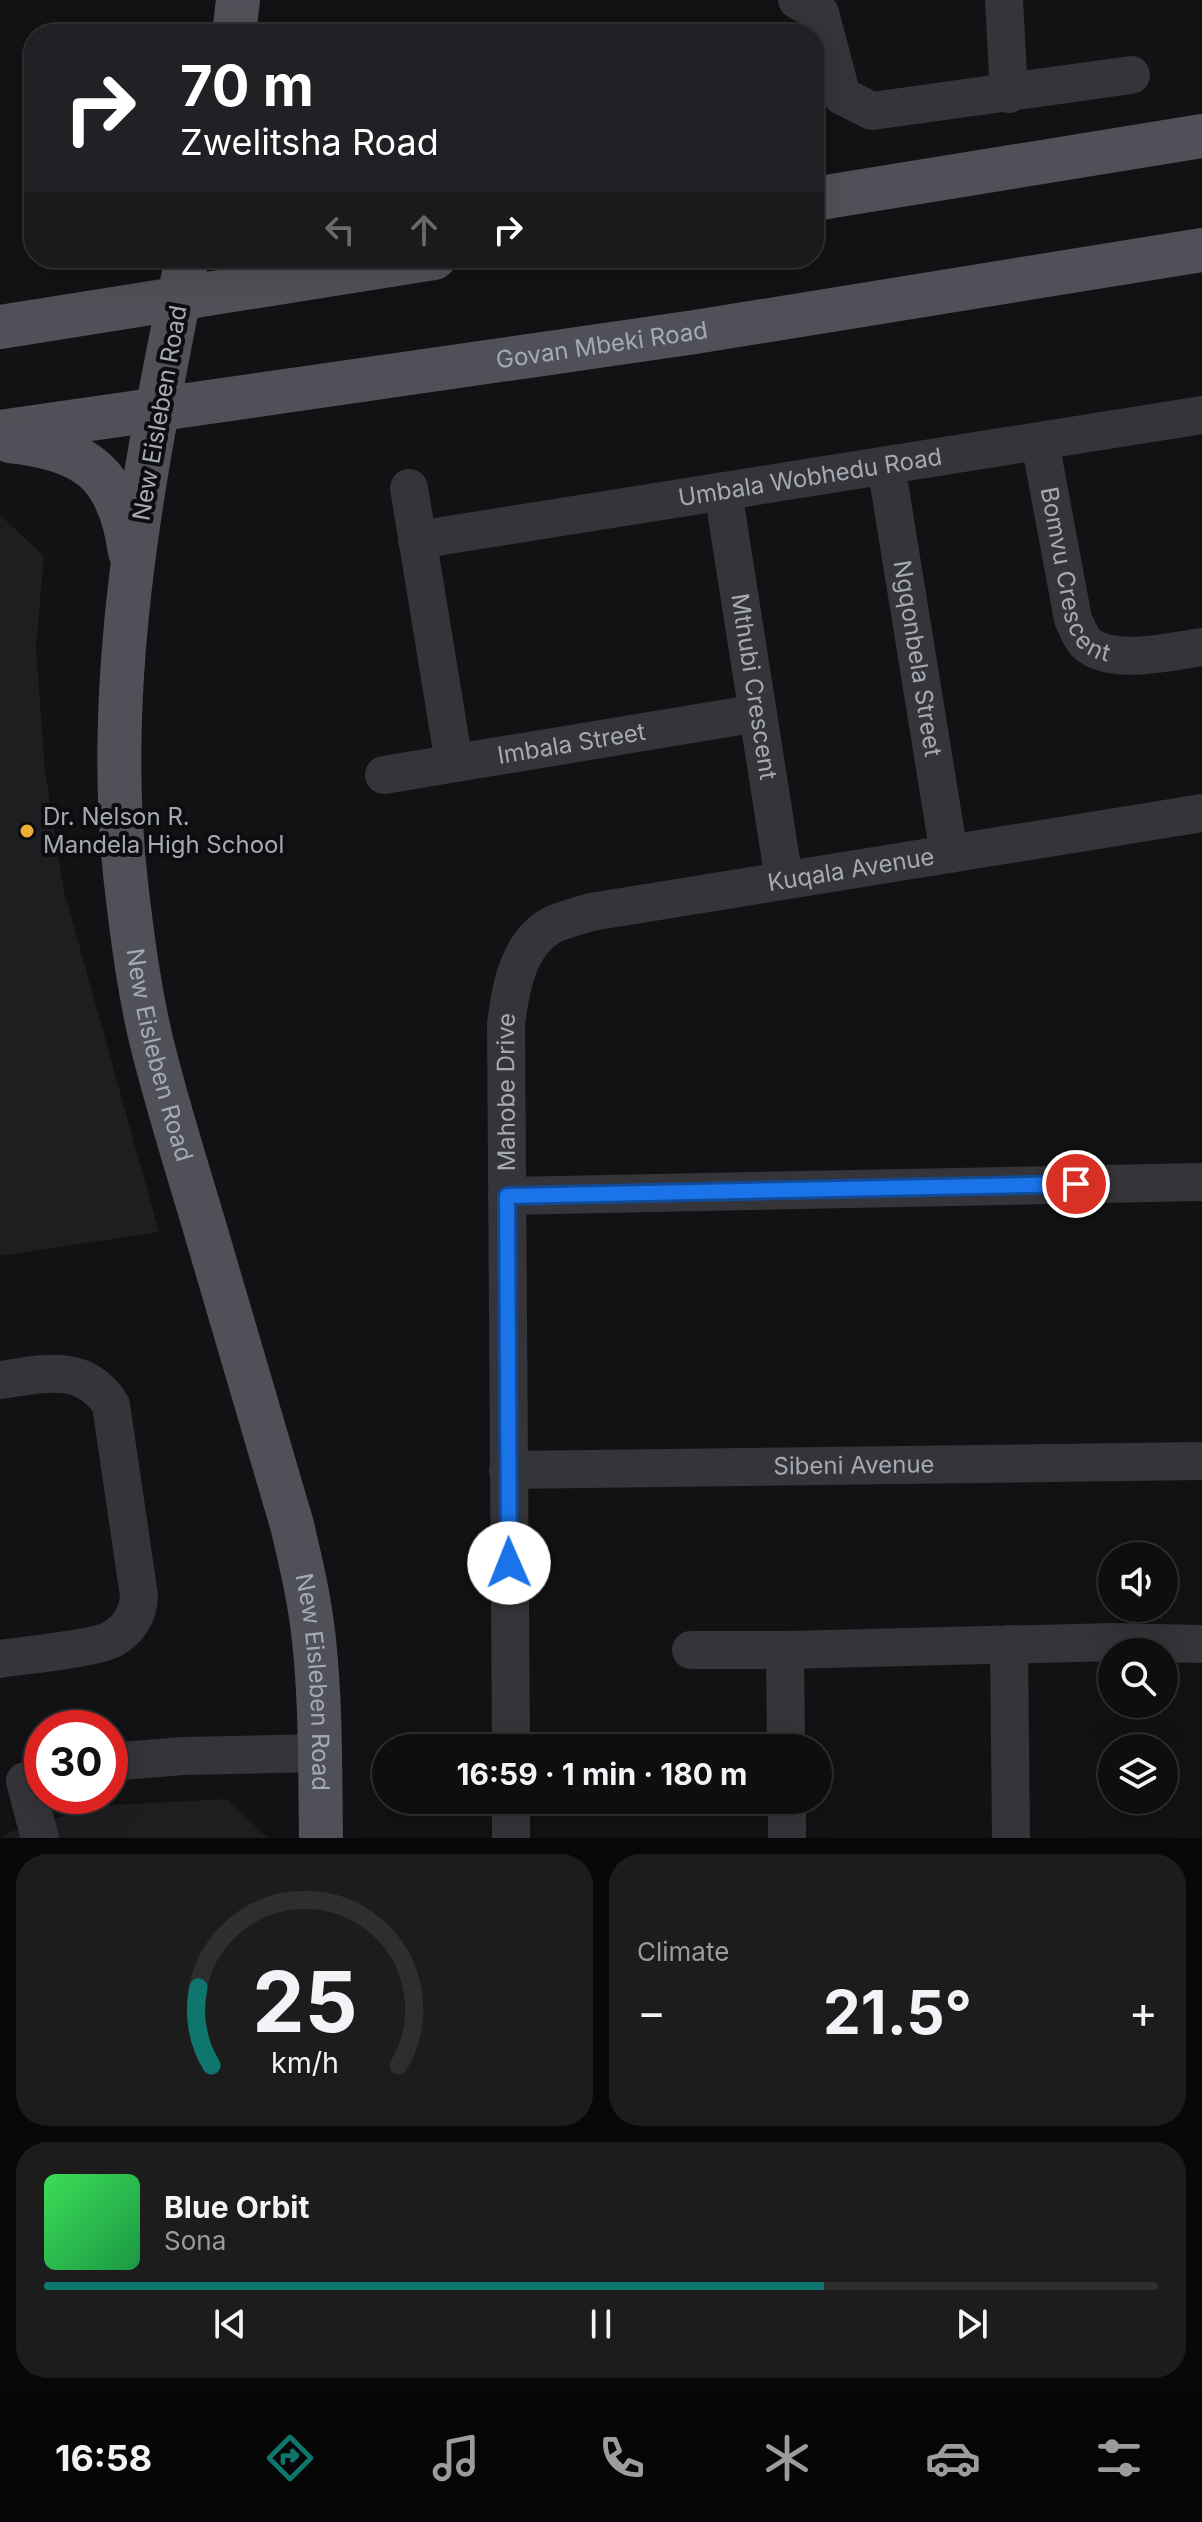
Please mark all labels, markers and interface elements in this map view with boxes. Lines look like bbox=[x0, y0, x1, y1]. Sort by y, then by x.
text: 70 m bbox=[180, 52, 314, 120]
icon: right bbox=[48, 56, 152, 160]
text: Zwelitsha Road bbox=[180, 120, 439, 164]
icon: left bbox=[318, 208, 362, 252]
icon: ahead bbox=[402, 208, 446, 252]
icon: right bbox=[486, 208, 530, 252]
street label: New Eisleben Road bbox=[126, 303, 193, 523]
street label: Govan Mbeki Road bbox=[494, 315, 710, 374]
street label: Umbala Wobhedu Road bbox=[676, 442, 944, 512]
street label: Bomvu Crescent bbox=[1035, 485, 1113, 668]
street label: Ngqonbela Street bbox=[888, 558, 948, 759]
street label: Mthubi Crescent bbox=[725, 591, 783, 782]
street label: Imbala Street bbox=[495, 717, 648, 770]
place label: Dr. Nelson R. Mandela High School bbox=[43, 802, 284, 859]
marker: Dr. Nelson R. Mandela High School bbox=[18, 822, 36, 840]
street label: Kuqala Avenue bbox=[766, 842, 936, 897]
street label: New Eisleben Road bbox=[120, 946, 199, 1165]
street label: Mahobe Drive bbox=[491, 1011, 521, 1172]
pin bbox=[1042, 1150, 1110, 1218]
icon: arrive bbox=[1054, 1162, 1098, 1206]
street label: Sibeni Avenue bbox=[773, 1449, 935, 1481]
position arrow bbox=[467, 1521, 551, 1605]
map controls bbox=[1098, 1542, 1178, 1814]
button: sound bbox=[1098, 1542, 1178, 1622]
street label: New Eisleben Road bbox=[289, 1571, 335, 1791]
button: search bbox=[1098, 1638, 1178, 1718]
speed limit sign: 30 bbox=[24, 1710, 128, 1814]
button: layers bbox=[1098, 1734, 1178, 1814]
text: 16:59 · 1 min · 180 m bbox=[457, 1756, 747, 1792]
text: Climate bbox=[637, 1936, 729, 1967]
text: 25 bbox=[252, 1951, 357, 2052]
text: 21.5° bbox=[823, 1976, 972, 2048]
text: − bbox=[637, 1985, 666, 2039]
text: + bbox=[1129, 1985, 1158, 2039]
text: km/h bbox=[271, 2045, 338, 2080]
text: Blue Orbit bbox=[164, 2189, 309, 2225]
text: Sona bbox=[164, 2225, 226, 2256]
icon: previous bbox=[208, 2302, 252, 2346]
icon: pause bbox=[579, 2302, 623, 2346]
icon: next bbox=[950, 2302, 994, 2346]
icon: directions bbox=[262, 2430, 318, 2486]
icon: music bbox=[428, 2430, 484, 2486]
icon: phone bbox=[594, 2430, 650, 2486]
icon: climate bbox=[759, 2430, 815, 2486]
icon: car bbox=[925, 2430, 981, 2486]
icon: filters bbox=[1091, 2430, 1147, 2486]
text: 16:58 bbox=[55, 2436, 152, 2480]

